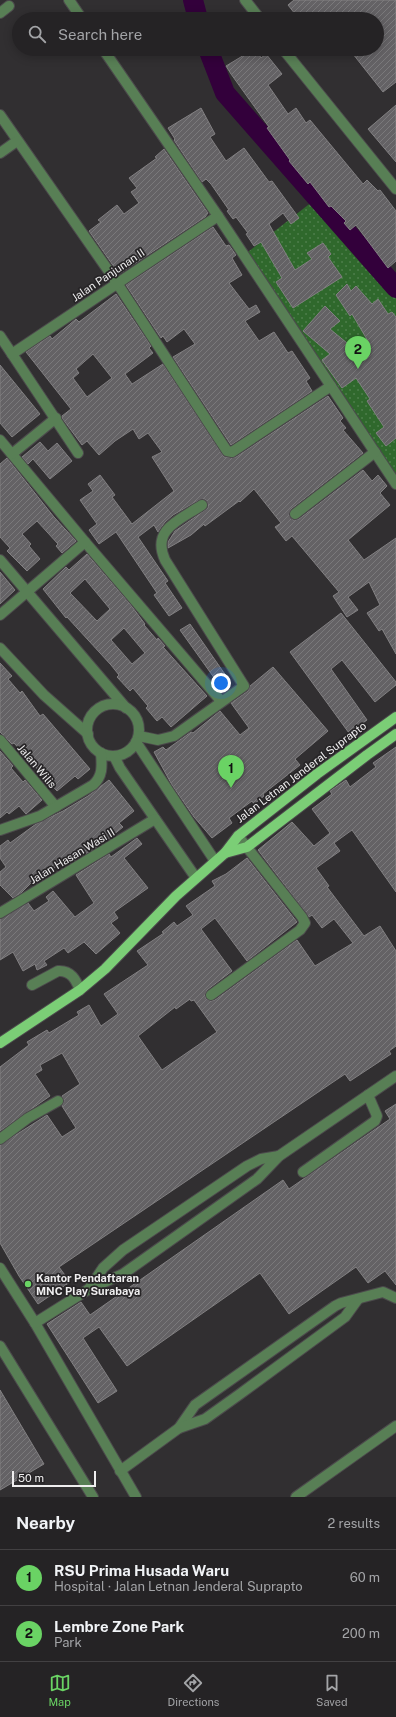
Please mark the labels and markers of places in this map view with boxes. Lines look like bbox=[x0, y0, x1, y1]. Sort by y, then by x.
pin: 2 bbox=[345, 336, 371, 369]
pin: 1 bbox=[218, 755, 244, 788]
place label: Kantor Pendaftaran MNC Play Surabaya bbox=[36, 1272, 140, 1297]
marker: Kantor Pendaftaran MNC Play Surabaya bbox=[23, 1279, 33, 1289]

